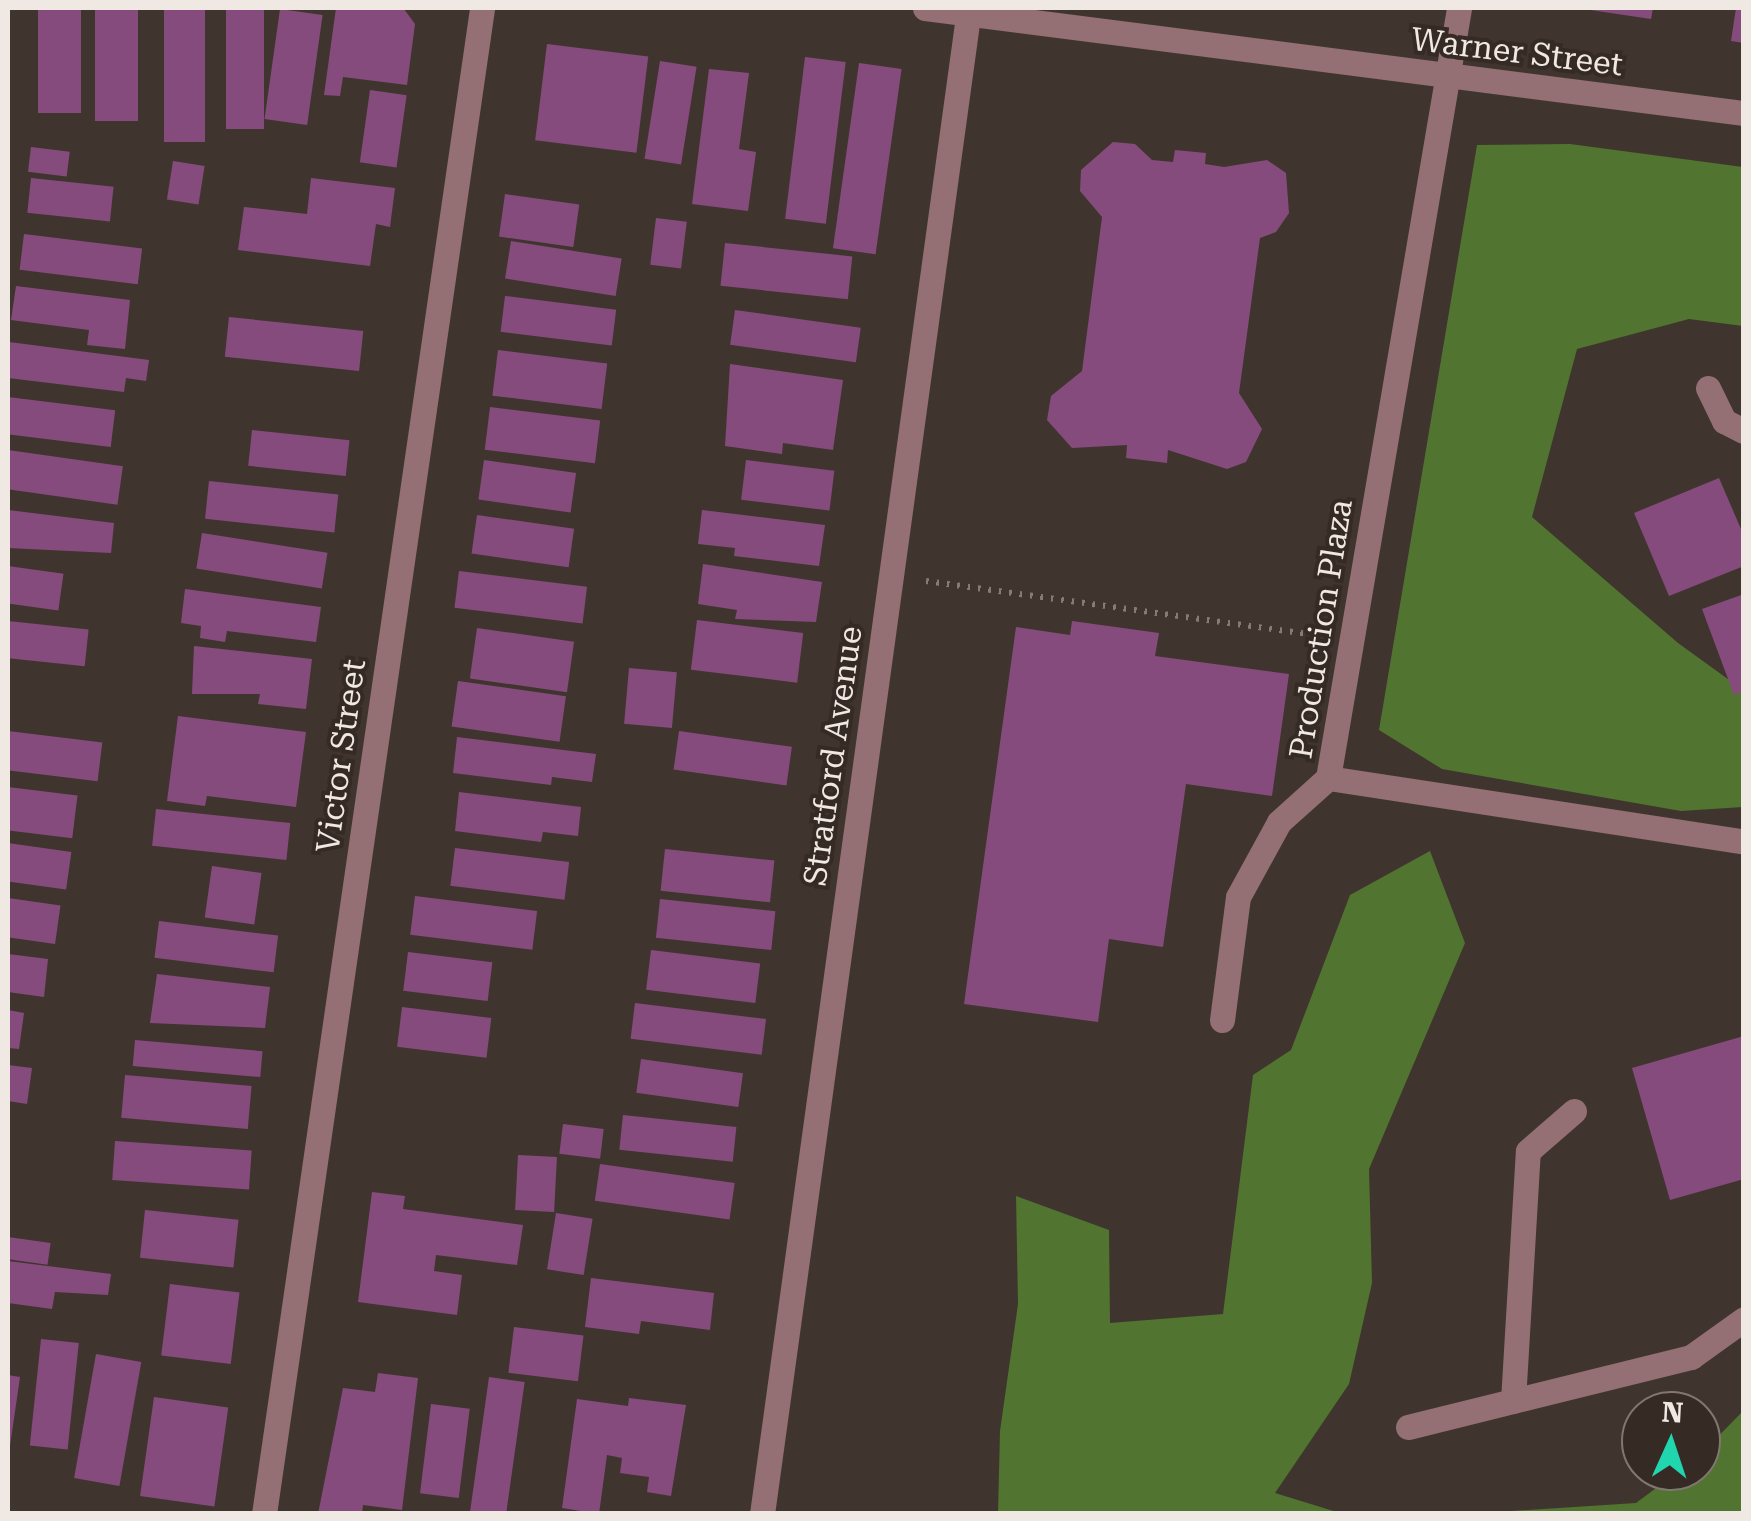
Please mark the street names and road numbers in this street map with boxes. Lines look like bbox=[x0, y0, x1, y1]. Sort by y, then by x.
street label: Warner Street bbox=[1409, 20, 1625, 84]
street label: Production Plaza bbox=[1282, 497, 1360, 761]
street label: Stratford Avenue bbox=[796, 624, 870, 888]
street label: Victor Street bbox=[308, 657, 374, 855]

